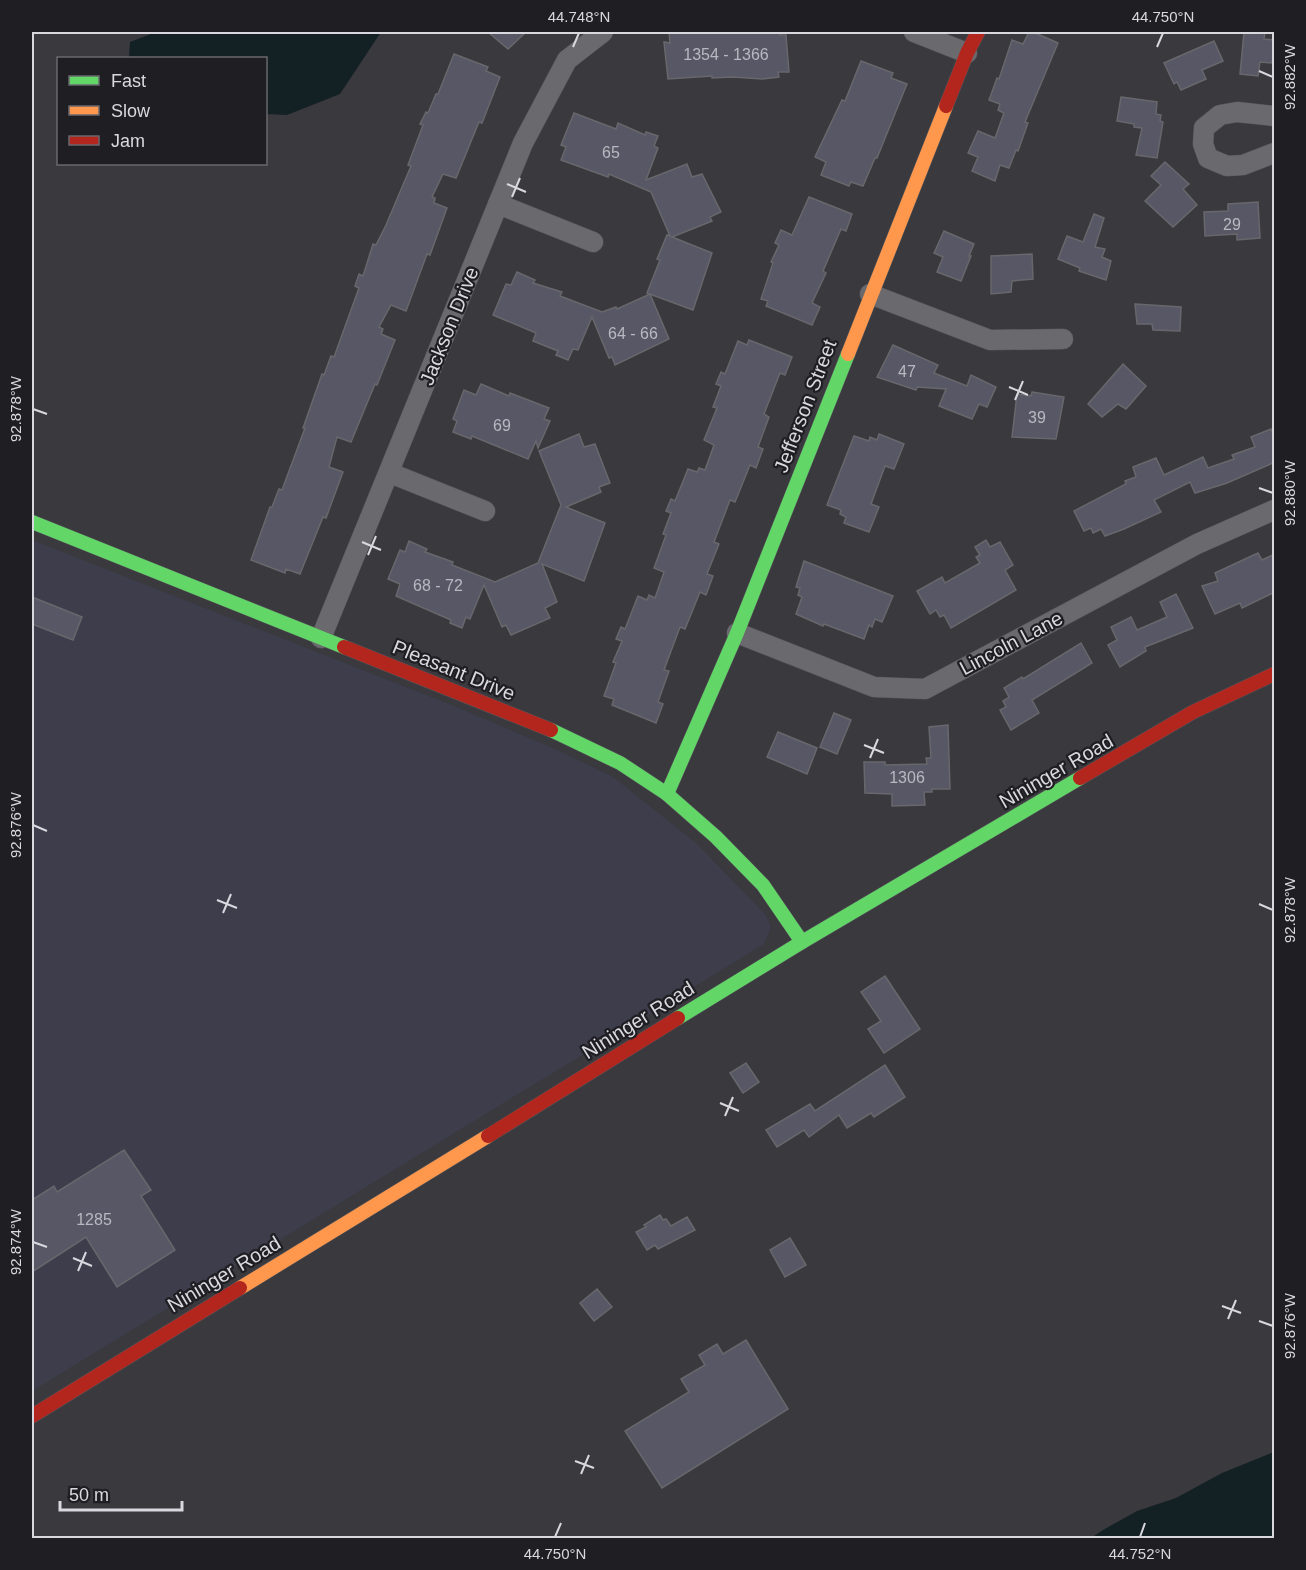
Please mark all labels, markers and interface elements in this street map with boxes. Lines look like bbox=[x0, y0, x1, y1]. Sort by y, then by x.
text: 44.748°N bbox=[548, 8, 610, 25]
text: 44.750°N bbox=[1132, 8, 1194, 25]
text: 92.882°W bbox=[1281, 43, 1298, 110]
house number: 1354 - 1366 bbox=[683, 46, 769, 63]
legend bbox=[57, 57, 267, 165]
text: Fast bbox=[111, 71, 146, 91]
text: Slow bbox=[111, 101, 151, 121]
text: Jam bbox=[111, 131, 145, 151]
house number: 65 bbox=[602, 144, 620, 161]
house number: 29 bbox=[1223, 216, 1241, 233]
street label: Jackson Drive bbox=[415, 264, 483, 388]
house number: 64 - 66 bbox=[608, 325, 658, 342]
street label: Jefferson Street bbox=[769, 336, 841, 476]
house number: 47 bbox=[898, 363, 916, 380]
text: 92.878°W bbox=[7, 375, 24, 442]
house number: 39 bbox=[1028, 409, 1046, 426]
house number: 69 bbox=[493, 417, 511, 434]
text: 92.880°W bbox=[1281, 459, 1298, 526]
house number: 68 - 72 bbox=[413, 577, 463, 594]
street label: Lincoln Lane bbox=[956, 607, 1066, 679]
street label: Pleasant Drive bbox=[390, 635, 518, 705]
street label: Nininger Road bbox=[995, 730, 1117, 812]
house number: 1306 bbox=[889, 769, 925, 786]
text: 92.876°W bbox=[7, 791, 24, 858]
text: 92.878°W bbox=[1281, 876, 1298, 943]
street label: Nininger Road bbox=[578, 977, 698, 1063]
text: 92.874°W bbox=[7, 1208, 24, 1275]
house number: 1285 bbox=[76, 1211, 112, 1228]
street label: Nininger Road bbox=[164, 1232, 284, 1316]
text: 92.876°W bbox=[1281, 1292, 1298, 1359]
scale bar bbox=[60, 1474, 182, 1512]
text: 50 m bbox=[69, 1485, 109, 1505]
text: 44.750°N bbox=[524, 1545, 586, 1562]
text: 44.752°N bbox=[1109, 1545, 1171, 1562]

